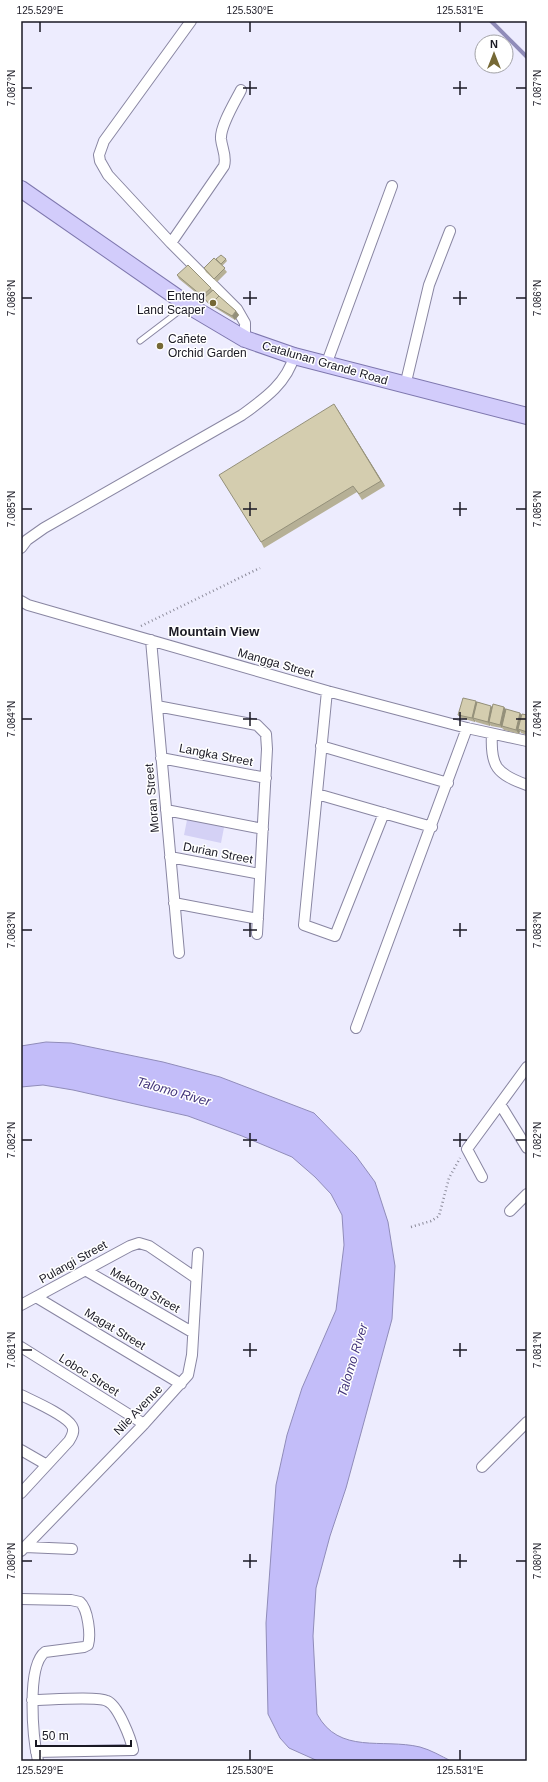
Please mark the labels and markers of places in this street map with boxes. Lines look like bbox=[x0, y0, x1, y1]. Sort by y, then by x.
place label: Enteng Land Scaper bbox=[137, 289, 205, 317]
marker: Enteng Land Scaper bbox=[208, 298, 218, 308]
place label: Cañete Orchid Garden bbox=[168, 332, 247, 360]
marker: Cañete Orchid Garden bbox=[155, 341, 165, 351]

